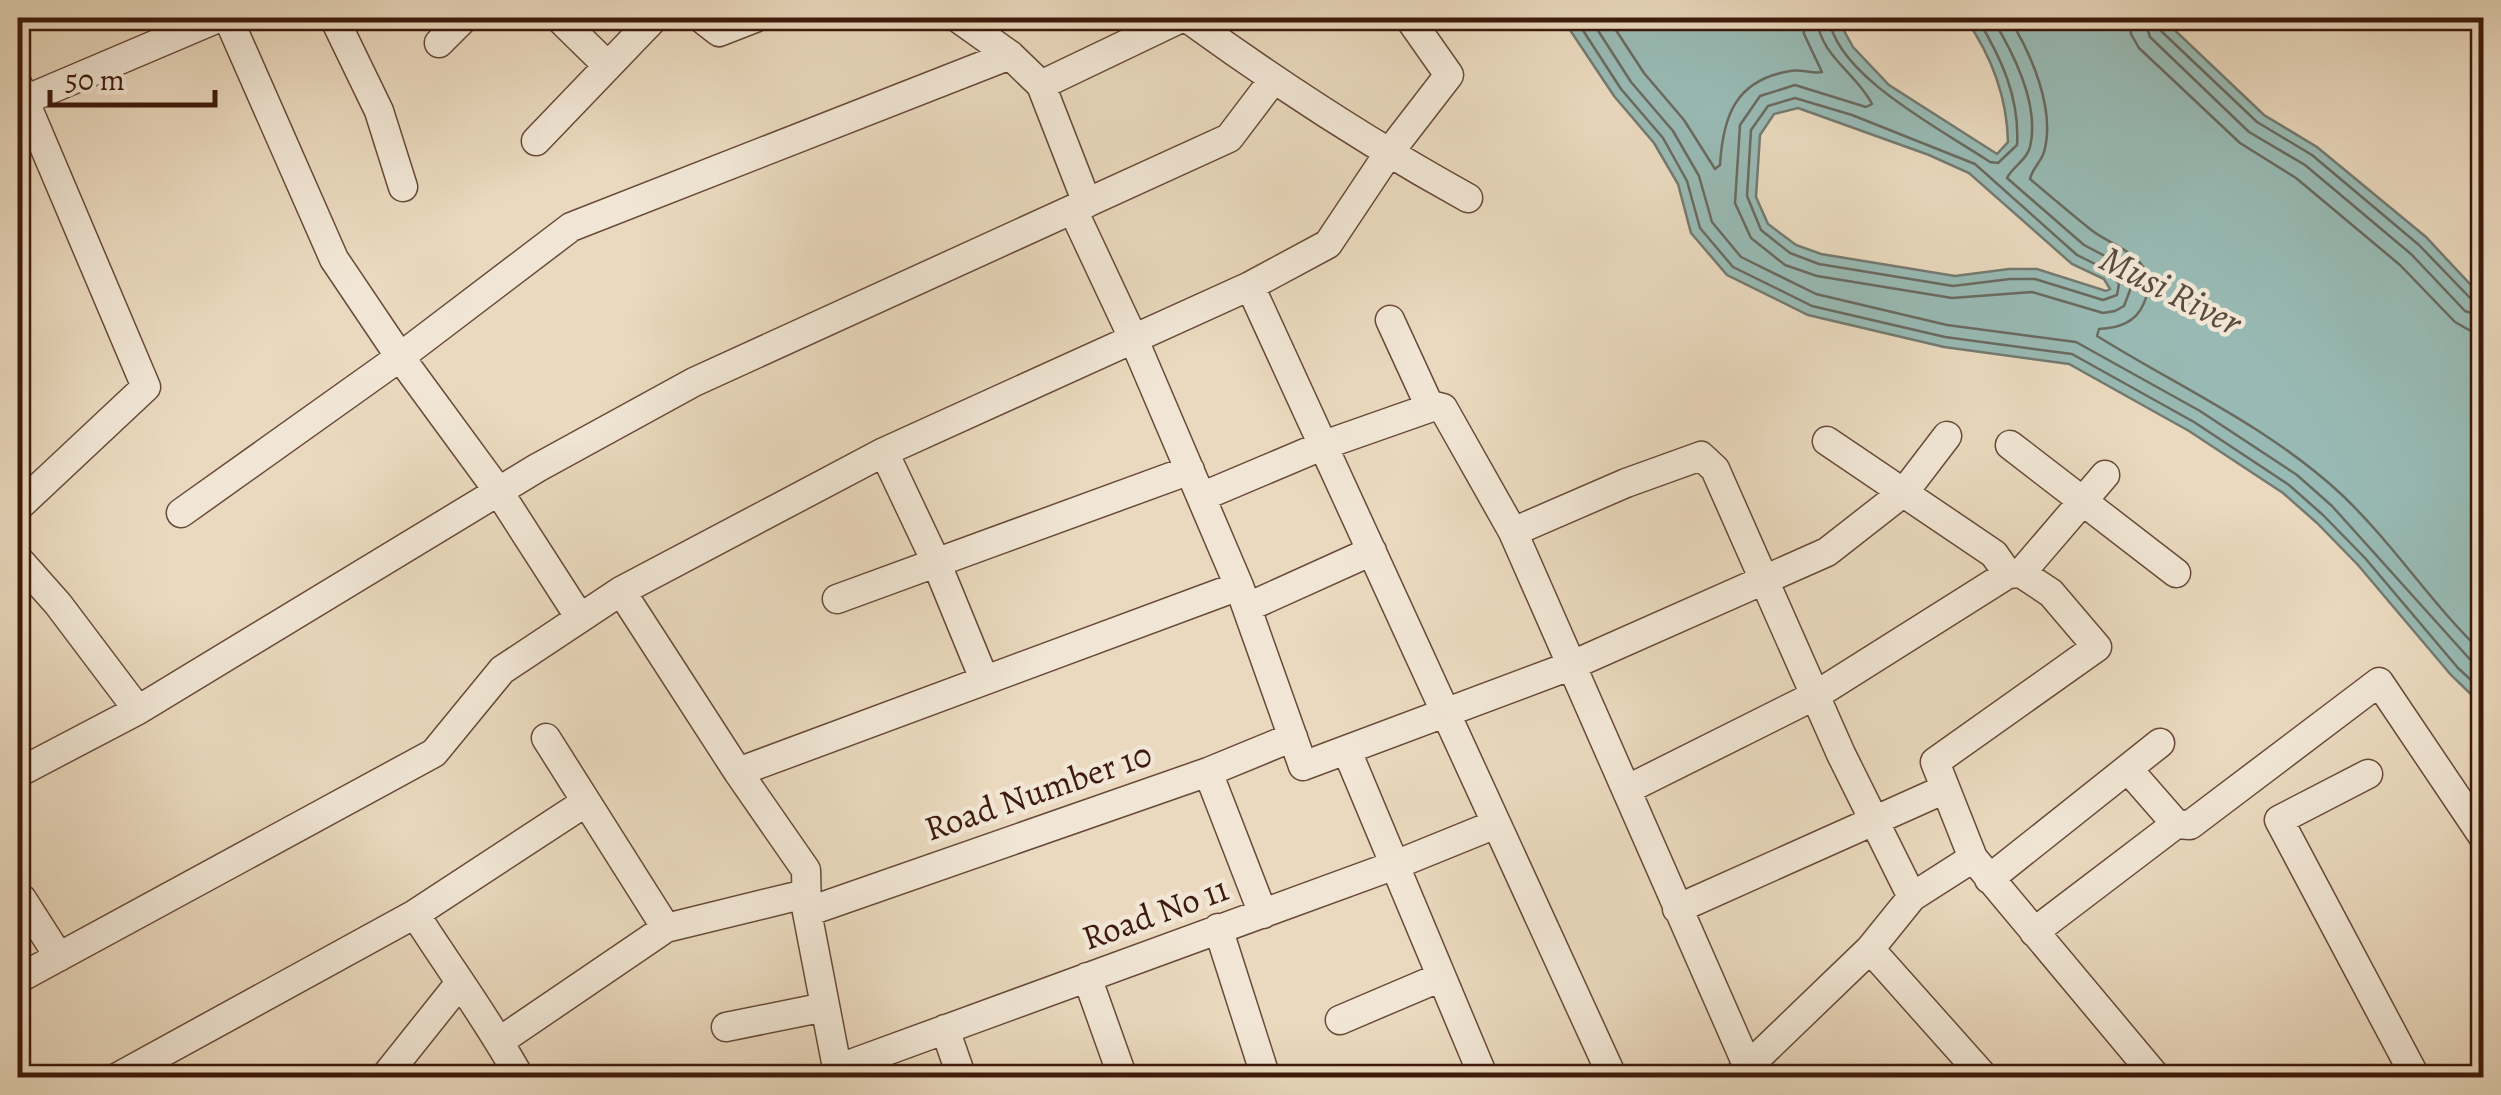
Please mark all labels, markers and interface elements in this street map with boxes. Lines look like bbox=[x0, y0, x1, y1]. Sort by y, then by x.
scale bar bbox=[50, 45, 215, 107]
text: 50 m bbox=[65, 60, 125, 100]
water label: Musi River bbox=[2091, 232, 2252, 349]
street label: Road Number 10 bbox=[918, 730, 1158, 852]
street label: Road No 11 bbox=[1075, 864, 1235, 962]

